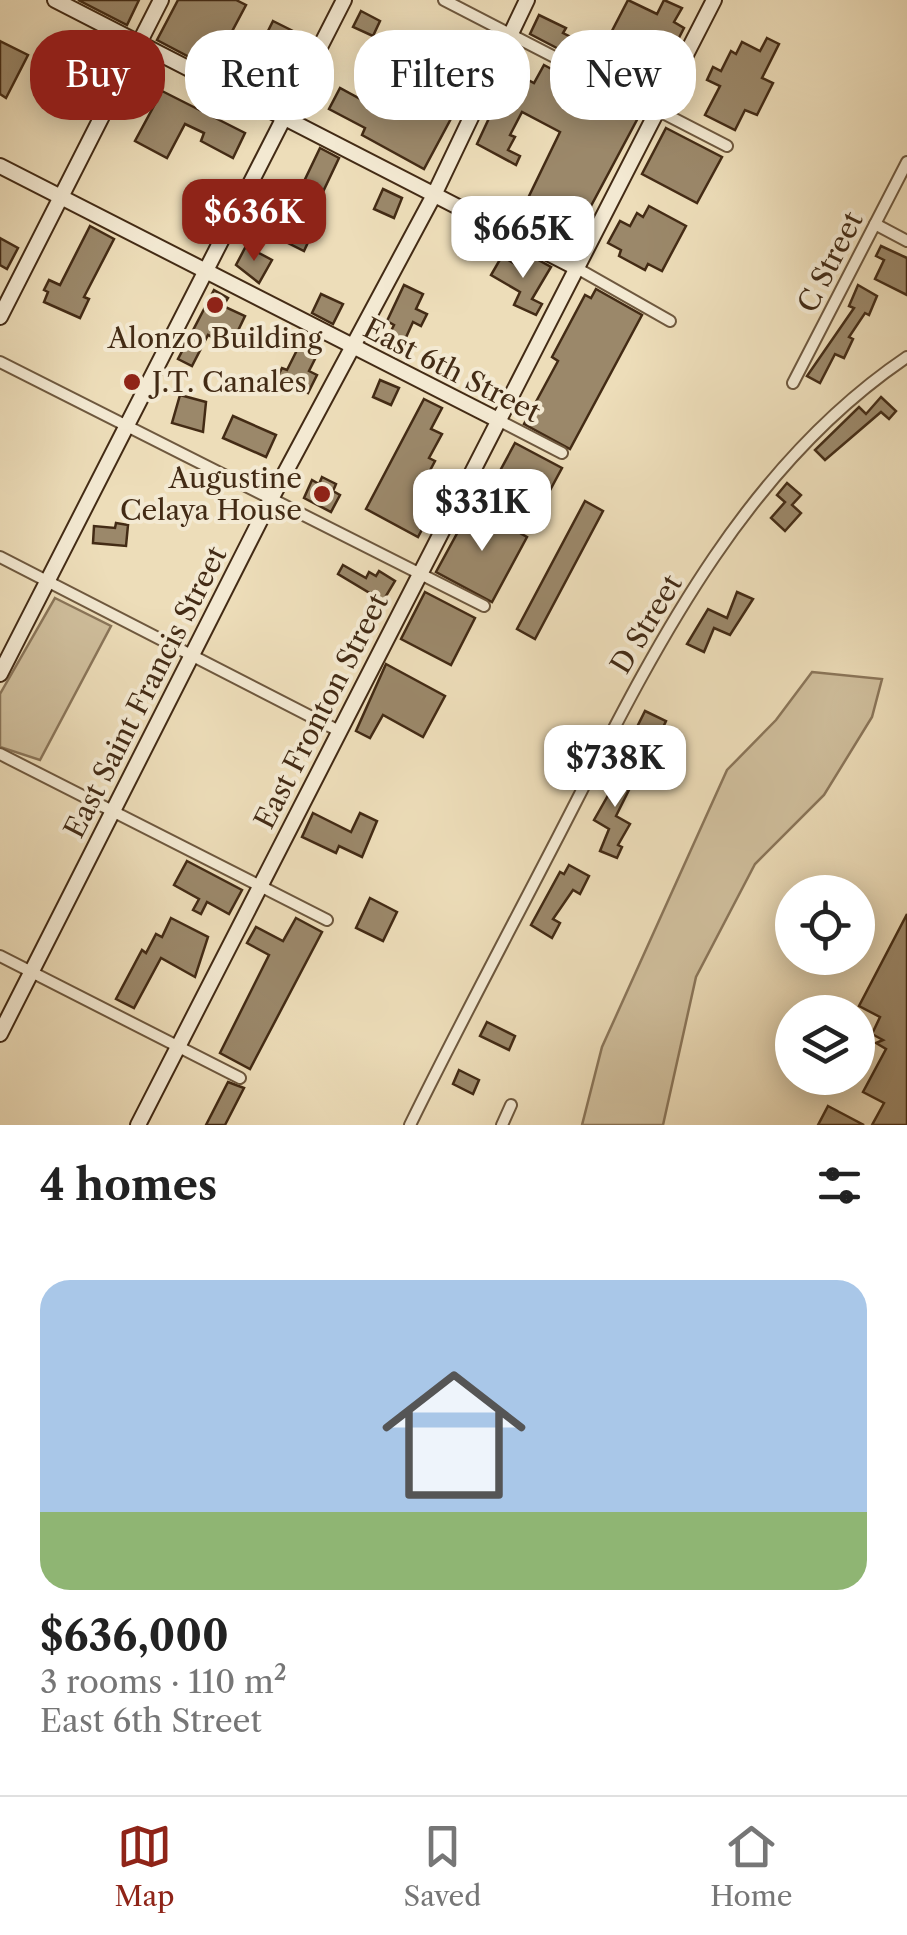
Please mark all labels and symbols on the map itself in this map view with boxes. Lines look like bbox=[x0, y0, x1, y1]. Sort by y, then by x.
pin: $636K bbox=[184, 179, 324, 264]
pin: $665K bbox=[453, 196, 593, 281]
street label: C Street bbox=[790, 206, 870, 318]
marker: Alonzo Building bbox=[204, 294, 226, 316]
street label: East 6th Street bbox=[358, 311, 546, 429]
place label: Alonzo Building bbox=[107, 321, 322, 355]
place label: J.T. Canales bbox=[148, 365, 307, 399]
marker: J.T. Canales bbox=[121, 371, 143, 393]
place label: Augustine Celaya House bbox=[120, 461, 302, 527]
pin: $331K bbox=[412, 469, 552, 554]
marker: Augustine Celaya House bbox=[311, 483, 333, 505]
street label: East Saint Francis Street bbox=[57, 540, 233, 843]
street label: D Street bbox=[603, 568, 689, 680]
street label: East Fronton Street bbox=[247, 588, 395, 834]
pin: $738K bbox=[545, 725, 685, 810]

